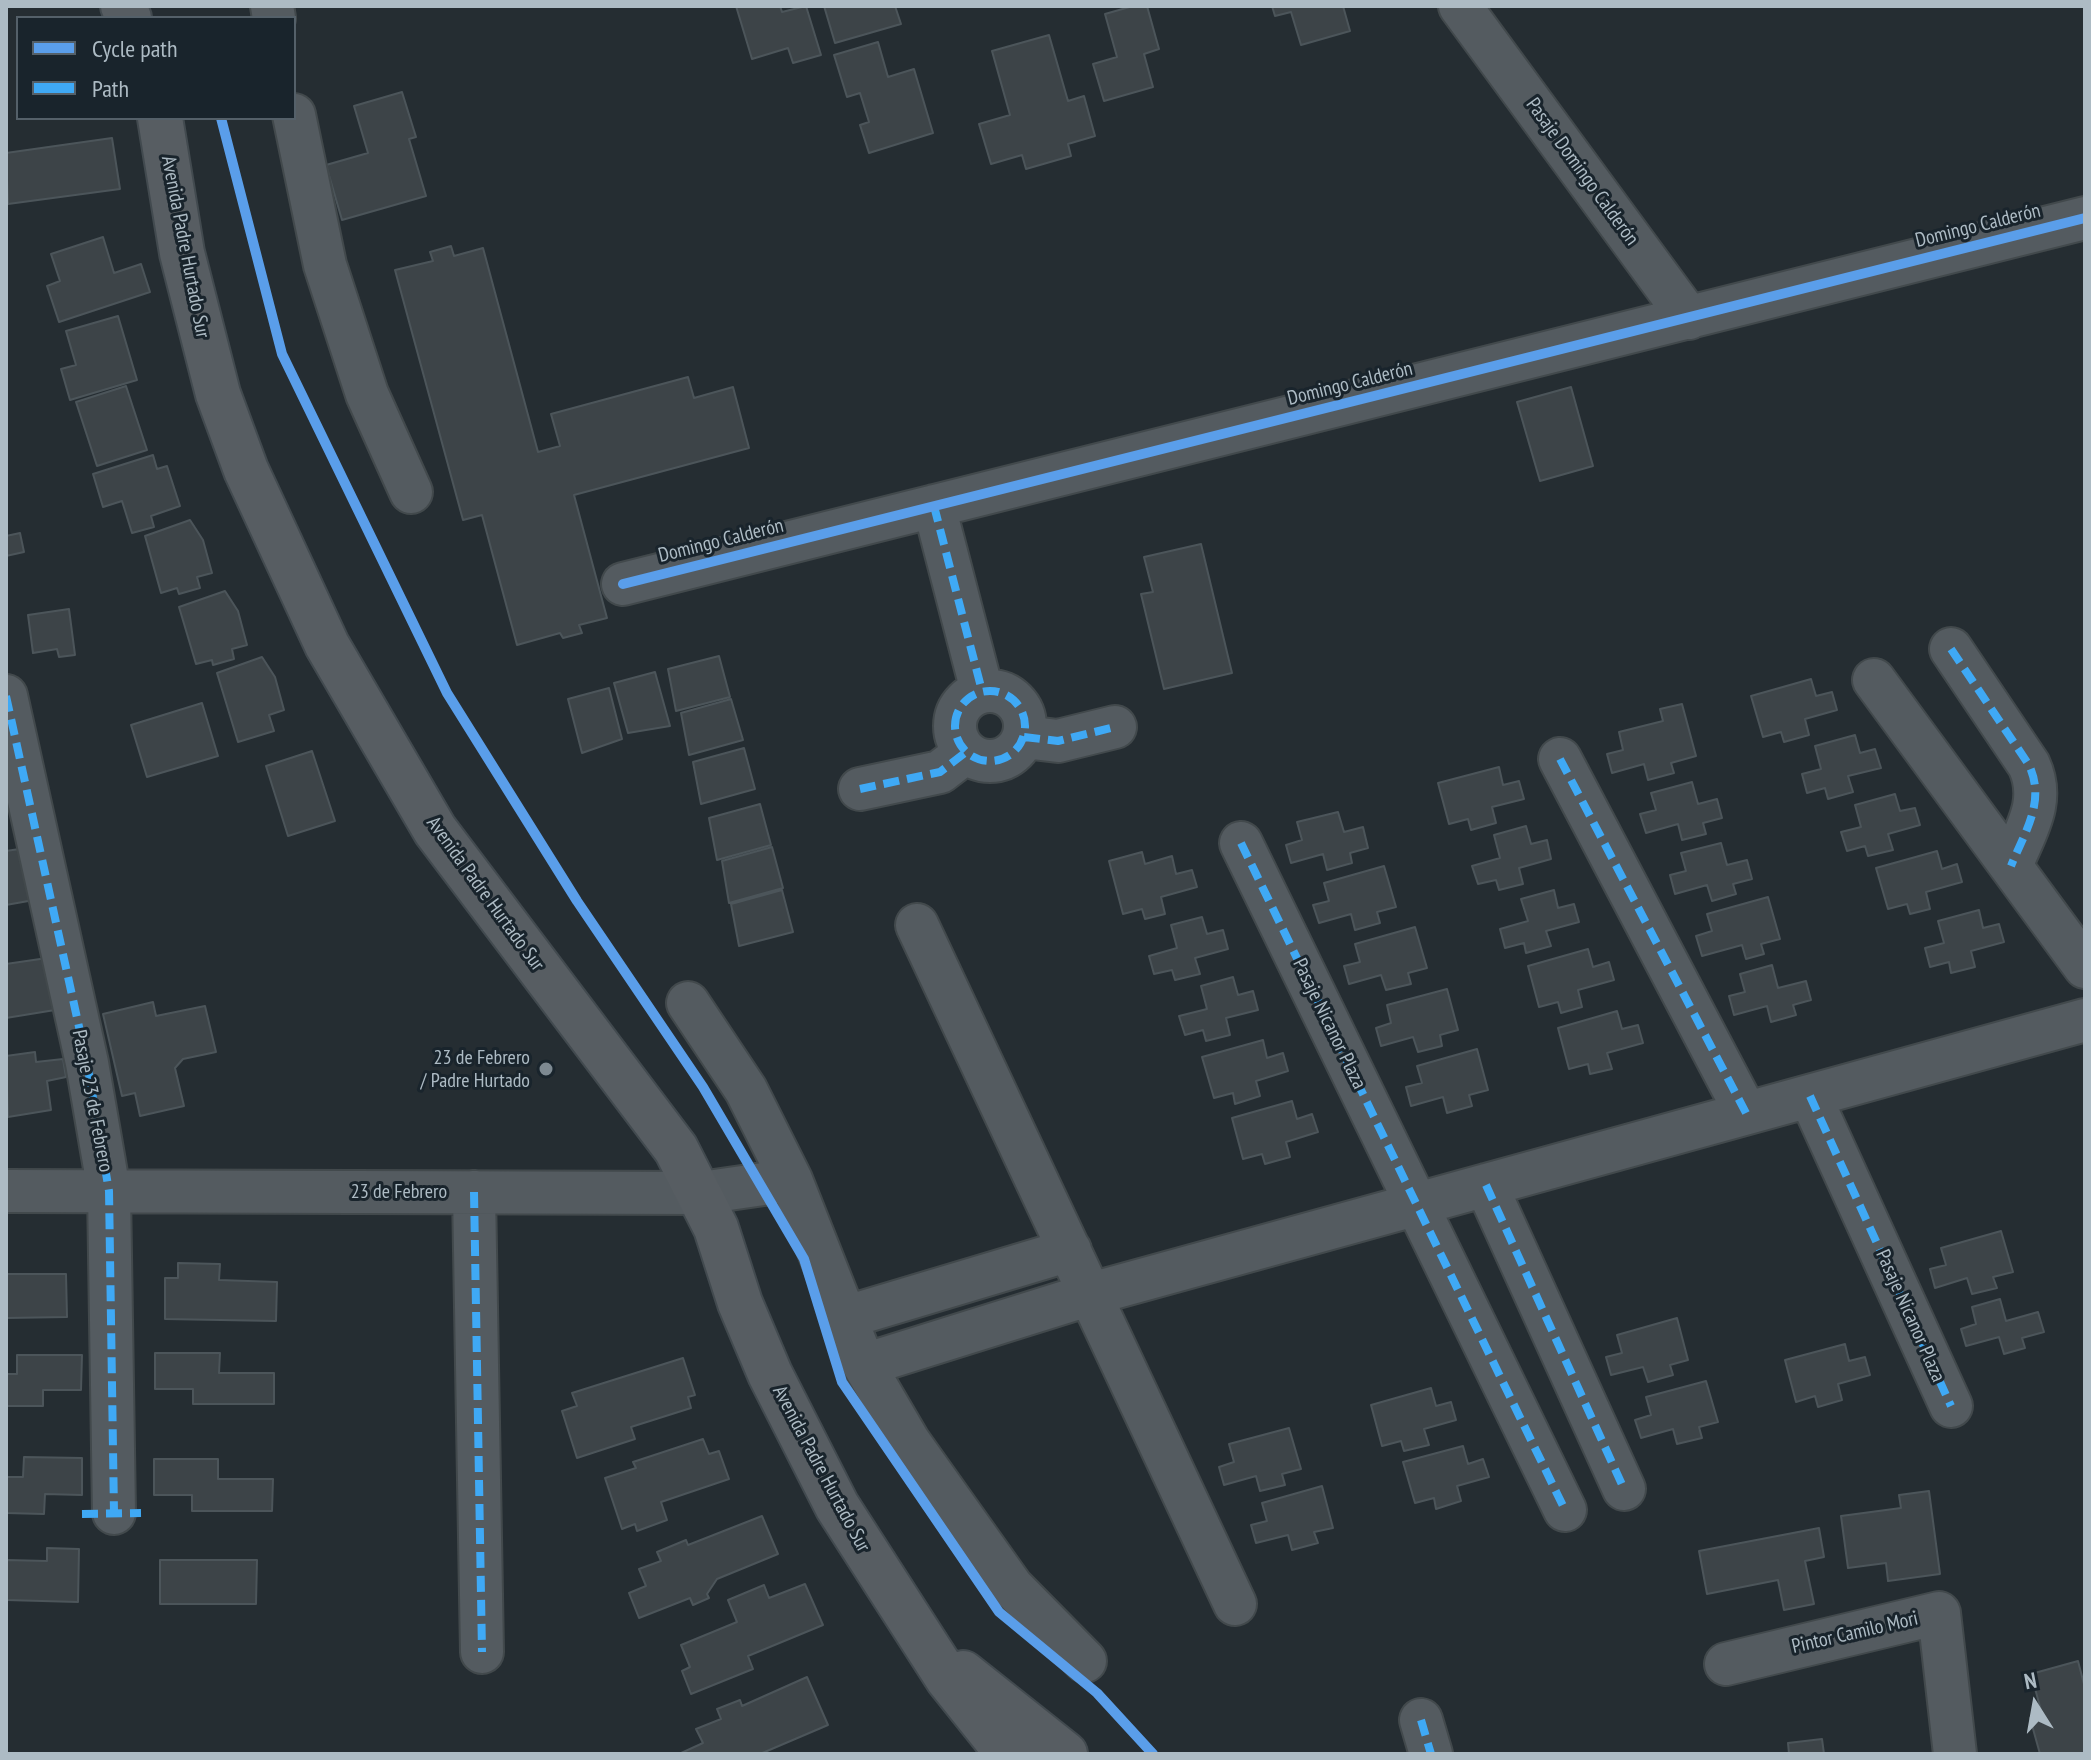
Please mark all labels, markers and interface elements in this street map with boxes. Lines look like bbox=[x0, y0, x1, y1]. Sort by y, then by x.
legend bbox=[16, 16, 296, 120]
text: Cycle path bbox=[92, 33, 178, 64]
text: Path bbox=[92, 73, 129, 104]
street label: Pasaje Domingo Calderón bbox=[1521, 94, 1643, 250]
street label: Avenida Padre Hurtado Sur bbox=[156, 154, 214, 340]
street label: Domingo Calderón bbox=[1913, 199, 2043, 253]
street label: Domingo Calderón bbox=[1285, 357, 1415, 411]
street label: Domingo Calderón bbox=[656, 514, 786, 568]
street label: Avenida Padre Hurtado Sur bbox=[421, 812, 549, 976]
street label: Pasaje Nicanor Plaza bbox=[1287, 955, 1371, 1093]
street label: Pasaje 23 de Febrero bbox=[66, 1028, 118, 1174]
place label: 23 de Febrero / Padre Hurtado bbox=[421, 1046, 530, 1093]
marker: 23 de Febrero / Padre Hurtado bbox=[537, 1060, 555, 1078]
street label: 23 de Febrero bbox=[351, 1180, 447, 1204]
street label: Pasaje Nicanor Plaza bbox=[1870, 1246, 1950, 1386]
street label: Avenida Padre Hurtado Sur bbox=[767, 1382, 875, 1556]
street label: Pintor Camilo Mori bbox=[1790, 1607, 1920, 1659]
north arrow bbox=[1995, 1664, 2075, 1744]
text: N bbox=[2022, 1666, 2039, 1695]

